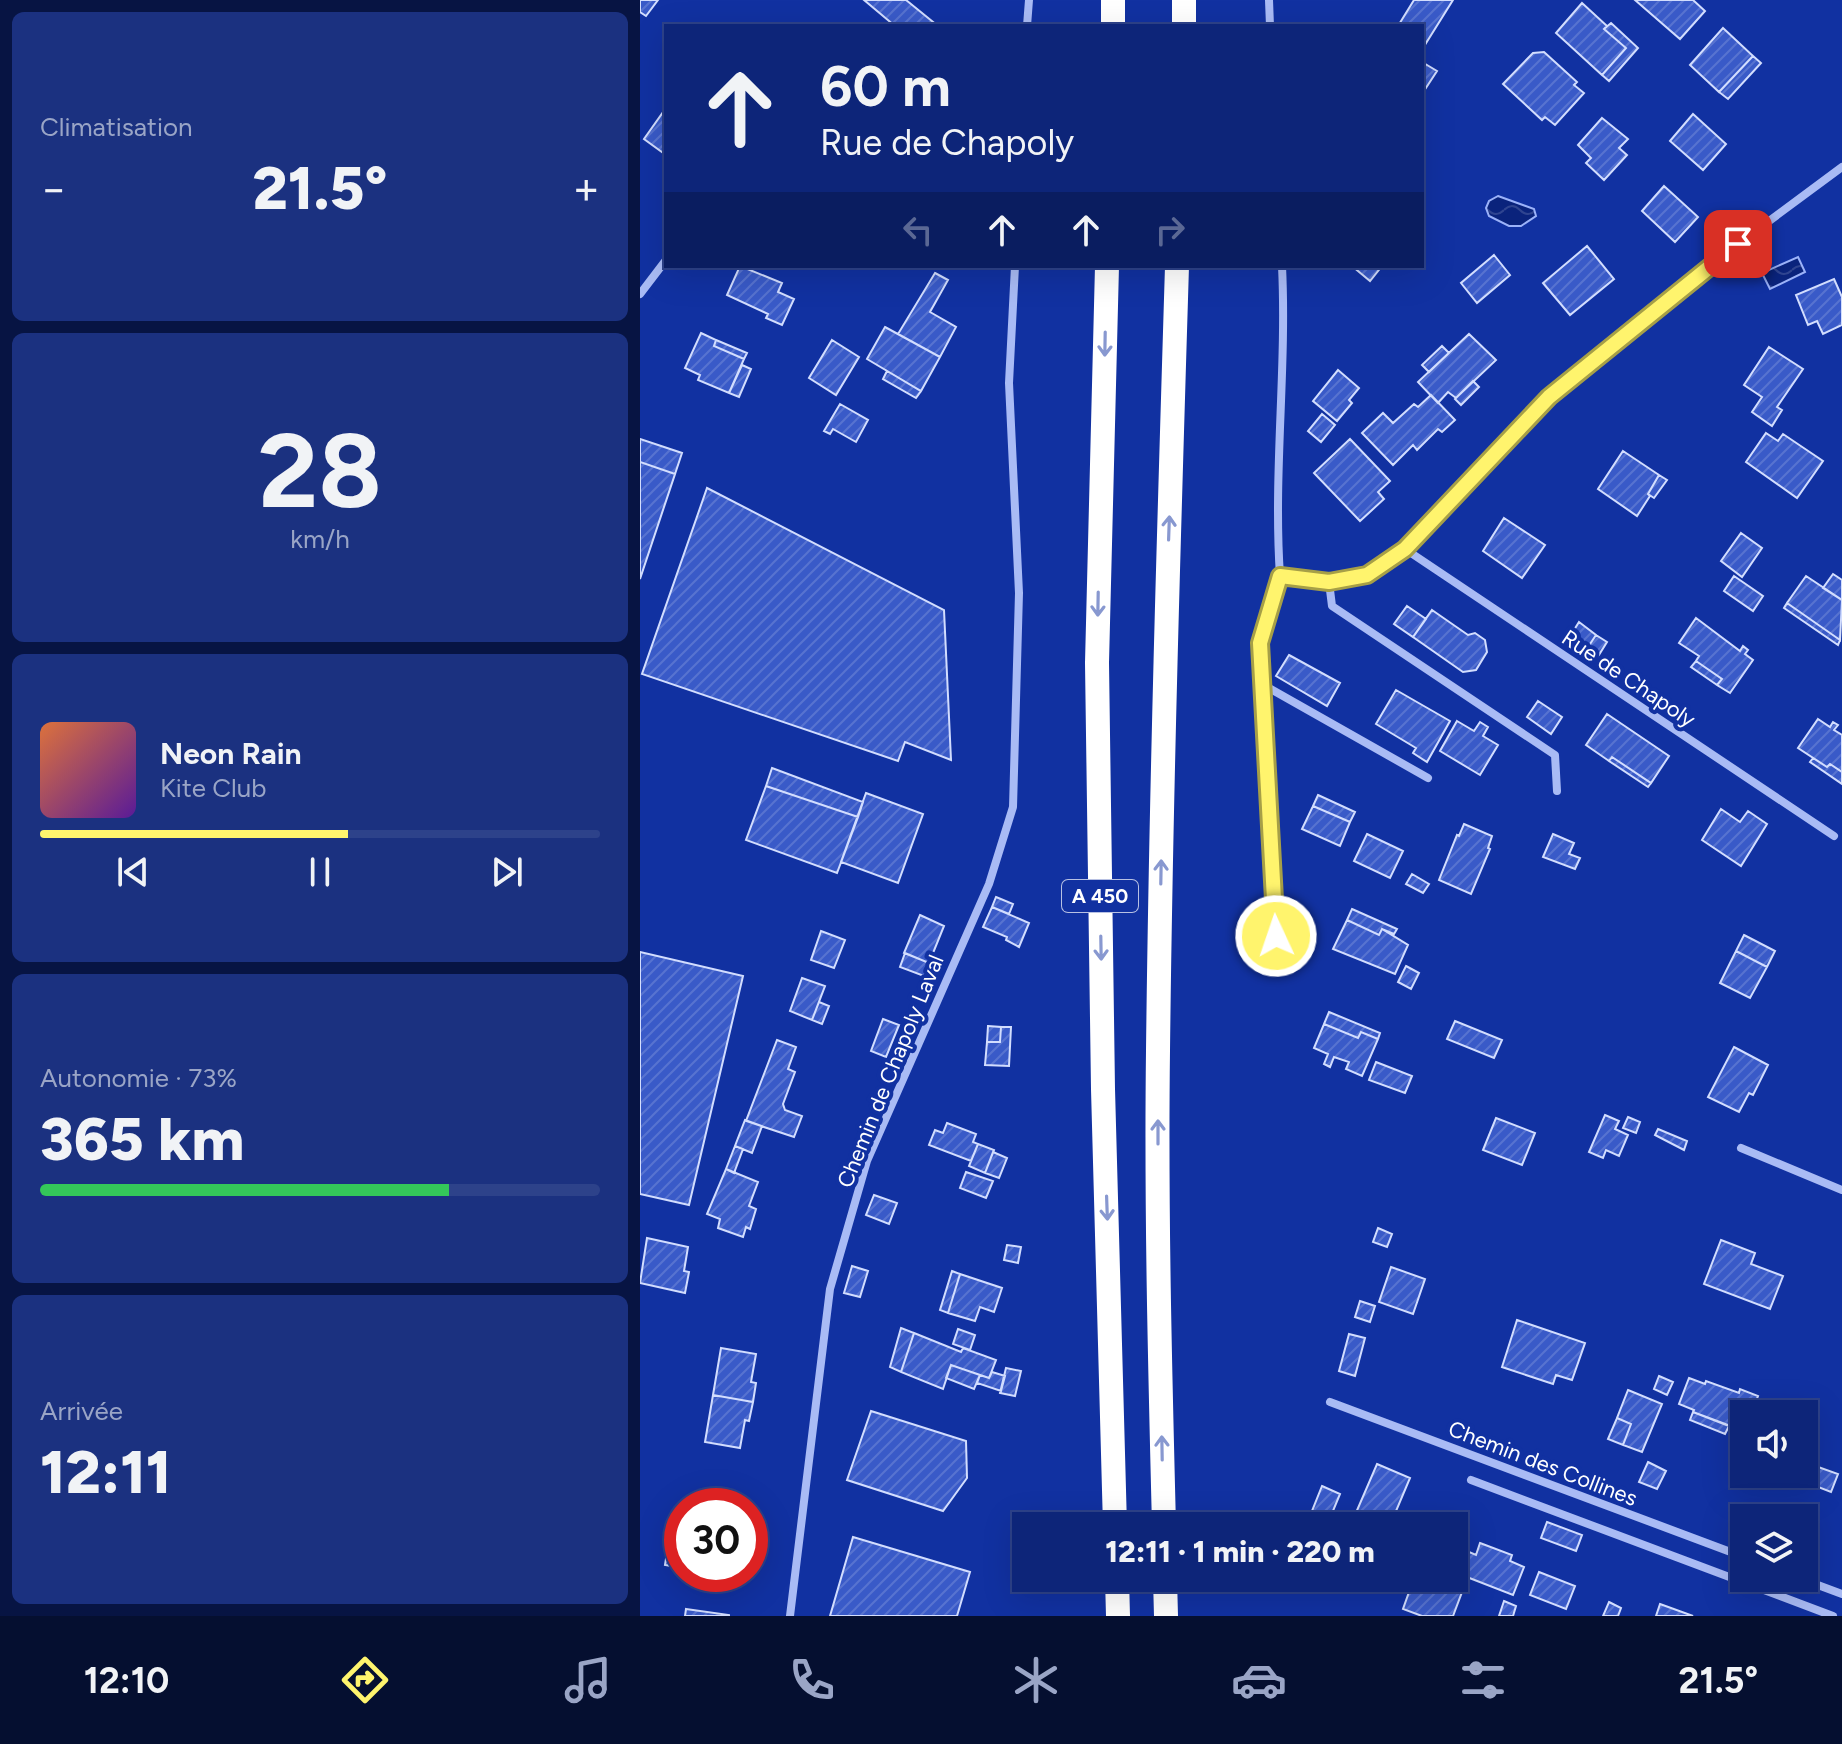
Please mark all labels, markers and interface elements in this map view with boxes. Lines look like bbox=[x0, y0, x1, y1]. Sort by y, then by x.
text: 60 m bbox=[820, 53, 951, 120]
icon: ahead bbox=[688, 56, 792, 160]
text: Climatisation bbox=[40, 111, 193, 143]
text: Rue de Chapoly bbox=[820, 121, 1074, 164]
text: 21.5° bbox=[253, 152, 387, 224]
text: − bbox=[40, 162, 67, 215]
text: + bbox=[573, 162, 600, 215]
icon: left bbox=[896, 208, 940, 252]
icon: ahead bbox=[980, 208, 1024, 252]
icon: ahead bbox=[1064, 208, 1108, 252]
icon: right bbox=[1148, 208, 1192, 252]
pin bbox=[1704, 210, 1772, 278]
icon: arrive bbox=[1716, 222, 1760, 266]
one-way arrow bbox=[1097, 330, 1112, 357]
text: 28 bbox=[258, 408, 382, 533]
one-way arrow bbox=[1161, 515, 1177, 542]
text: km/h bbox=[290, 523, 350, 555]
one-way arrow bbox=[1091, 590, 1106, 617]
street label: Rue de Chapoly bbox=[1557, 624, 1701, 733]
text: Neon Rain bbox=[160, 735, 302, 772]
text: Kite Club bbox=[160, 772, 266, 804]
icon: previous bbox=[111, 850, 155, 894]
icon: pause bbox=[298, 850, 342, 894]
icon: next bbox=[485, 850, 529, 894]
one-way arrow bbox=[1153, 859, 1169, 886]
road number: A 450 bbox=[1062, 880, 1138, 912]
position arrow bbox=[1234, 894, 1318, 978]
one-way arrow bbox=[1093, 934, 1109, 961]
street label: Chemin de Chapoly Laval bbox=[831, 951, 950, 1192]
text: Autonomie · 73% bbox=[40, 1062, 237, 1094]
text: 365 km bbox=[40, 1103, 244, 1175]
one-way arrow bbox=[1150, 1119, 1166, 1146]
one-way arrow bbox=[1099, 1194, 1114, 1221]
text: Arrivée bbox=[40, 1395, 123, 1427]
map controls bbox=[1730, 1400, 1818, 1592]
button: sound bbox=[1730, 1400, 1818, 1488]
street label: Chemin des Collines bbox=[1445, 1415, 1641, 1512]
one-way arrow bbox=[1154, 1435, 1170, 1462]
text: 12:11 bbox=[40, 1436, 171, 1508]
speed limit sign: 30 bbox=[664, 1488, 768, 1592]
button: layers bbox=[1730, 1504, 1818, 1592]
text: 12:11 · 1 min · 220 m bbox=[1105, 1533, 1375, 1570]
icon: directions bbox=[337, 1652, 393, 1708]
icon: music bbox=[560, 1652, 616, 1708]
icon: phone bbox=[784, 1652, 840, 1708]
icon: climate bbox=[1008, 1652, 1064, 1708]
icon: car bbox=[1231, 1652, 1287, 1708]
icon: filters bbox=[1455, 1652, 1511, 1708]
text: 12:10 bbox=[84, 1659, 169, 1702]
text: 21.5° bbox=[1679, 1659, 1758, 1702]

